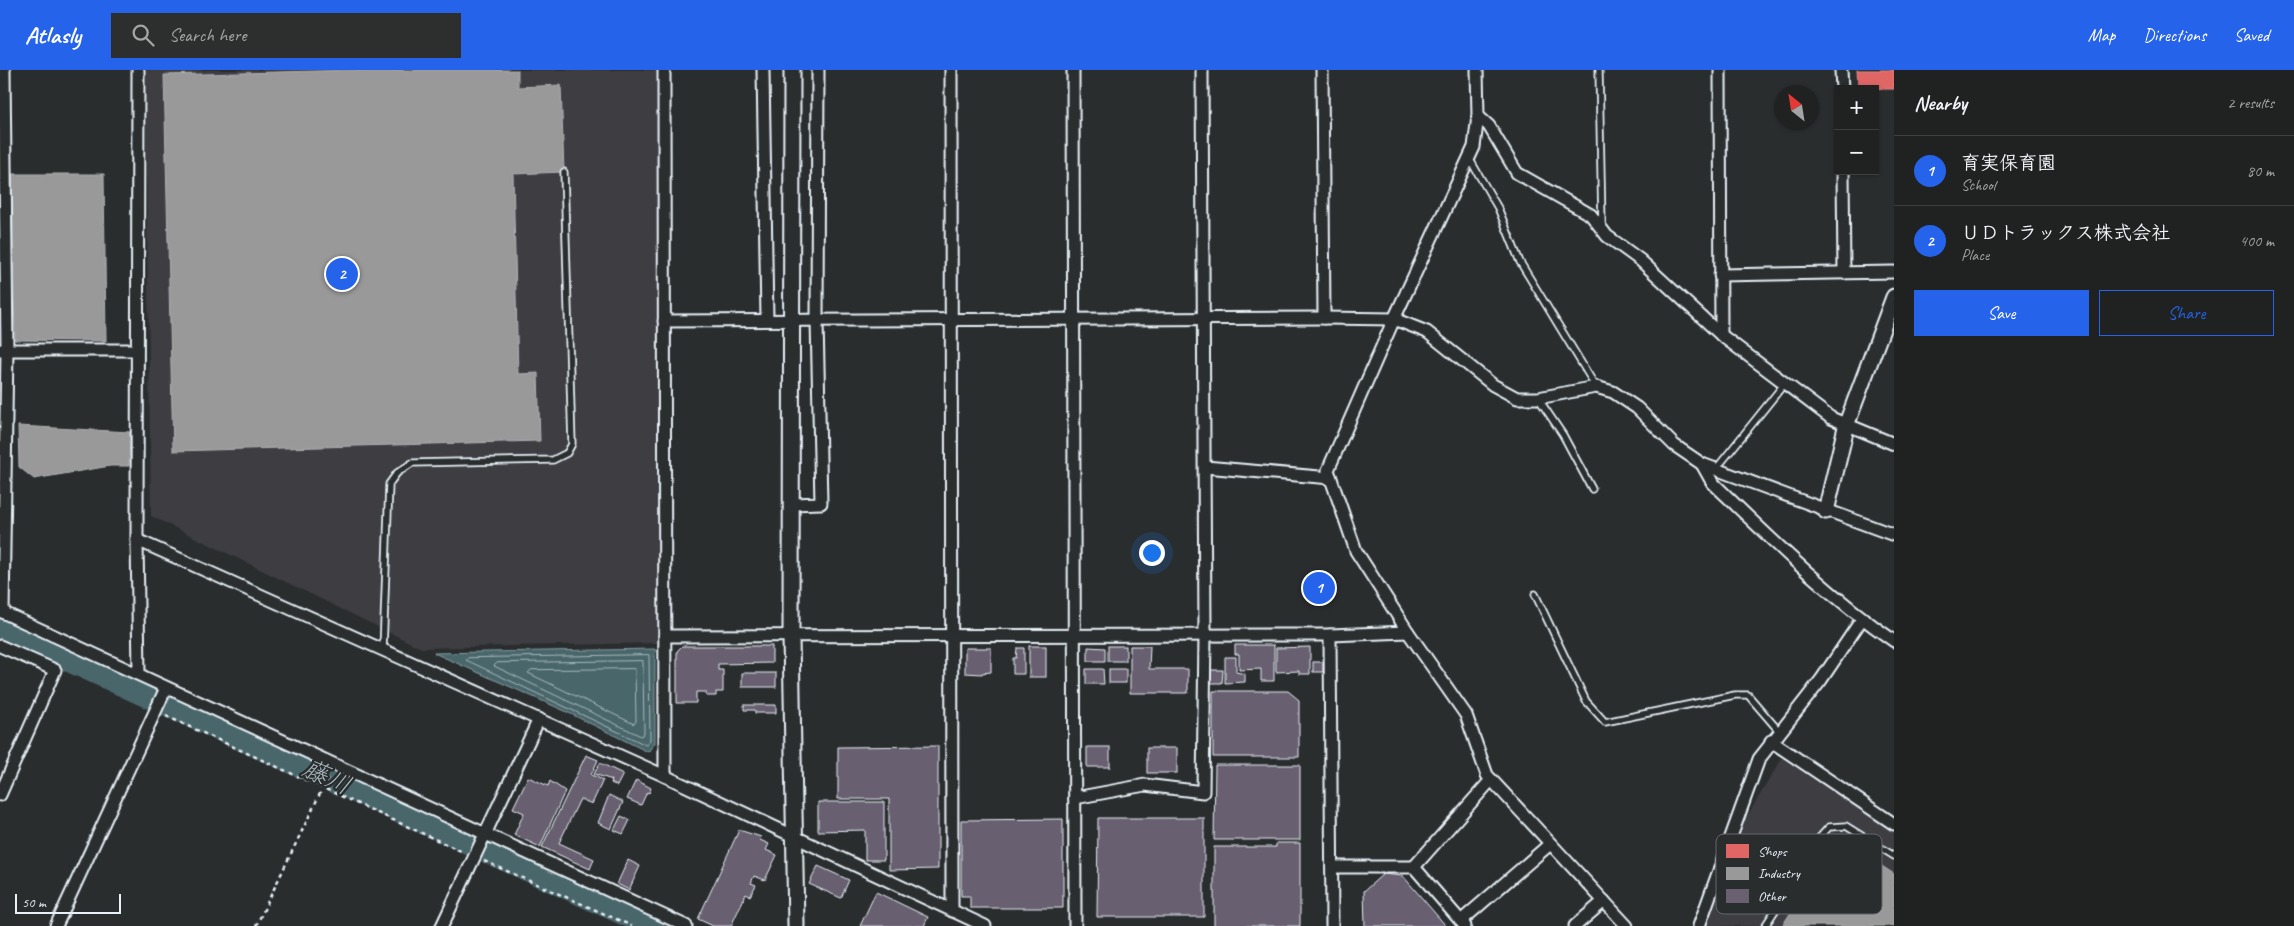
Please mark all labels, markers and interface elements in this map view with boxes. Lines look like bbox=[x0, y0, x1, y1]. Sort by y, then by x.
search box bbox=[111, 13, 461, 58]
text: Atlasly bbox=[25, 20, 81, 50]
icon: search bbox=[129, 21, 157, 49]
text: Search here bbox=[169, 23, 246, 47]
text: Map bbox=[2088, 24, 2115, 46]
text: Directions bbox=[2143, 24, 2206, 46]
text: Saved bbox=[2234, 24, 2269, 46]
north arrow bbox=[1774, 85, 1819, 130]
map controls bbox=[1834, 85, 1879, 175]
button: + bbox=[1834, 85, 1879, 130]
text: Nearby bbox=[1914, 90, 1967, 116]
text: 2 results bbox=[2227, 93, 2274, 113]
button: − bbox=[1834, 130, 1879, 175]
text: 育実保育園 bbox=[1961, 151, 2056, 175]
text: 1 bbox=[1926, 161, 1934, 181]
text: 80 m bbox=[2247, 161, 2274, 181]
text: School bbox=[1961, 175, 1995, 195]
text: ＵＤトラックス株式会社 bbox=[1961, 221, 2170, 245]
text: 2 bbox=[1926, 231, 1934, 251]
text: 400 m bbox=[2240, 231, 2274, 251]
text: Place bbox=[1961, 245, 1989, 265]
pin: 2 bbox=[326, 255, 358, 293]
button: Save bbox=[1914, 290, 2089, 336]
button: Share bbox=[2099, 290, 2274, 336]
your location bbox=[1139, 540, 1165, 566]
pin: 1 bbox=[1303, 569, 1335, 607]
water label: 藤川 bbox=[298, 752, 356, 802]
legend bbox=[1716, 834, 1882, 914]
text: Shops bbox=[1758, 843, 1788, 860]
text: Industry bbox=[1758, 865, 1801, 882]
text: Other bbox=[1758, 888, 1787, 905]
scale bar bbox=[15, 891, 121, 914]
text: 50 m bbox=[22, 894, 46, 911]

